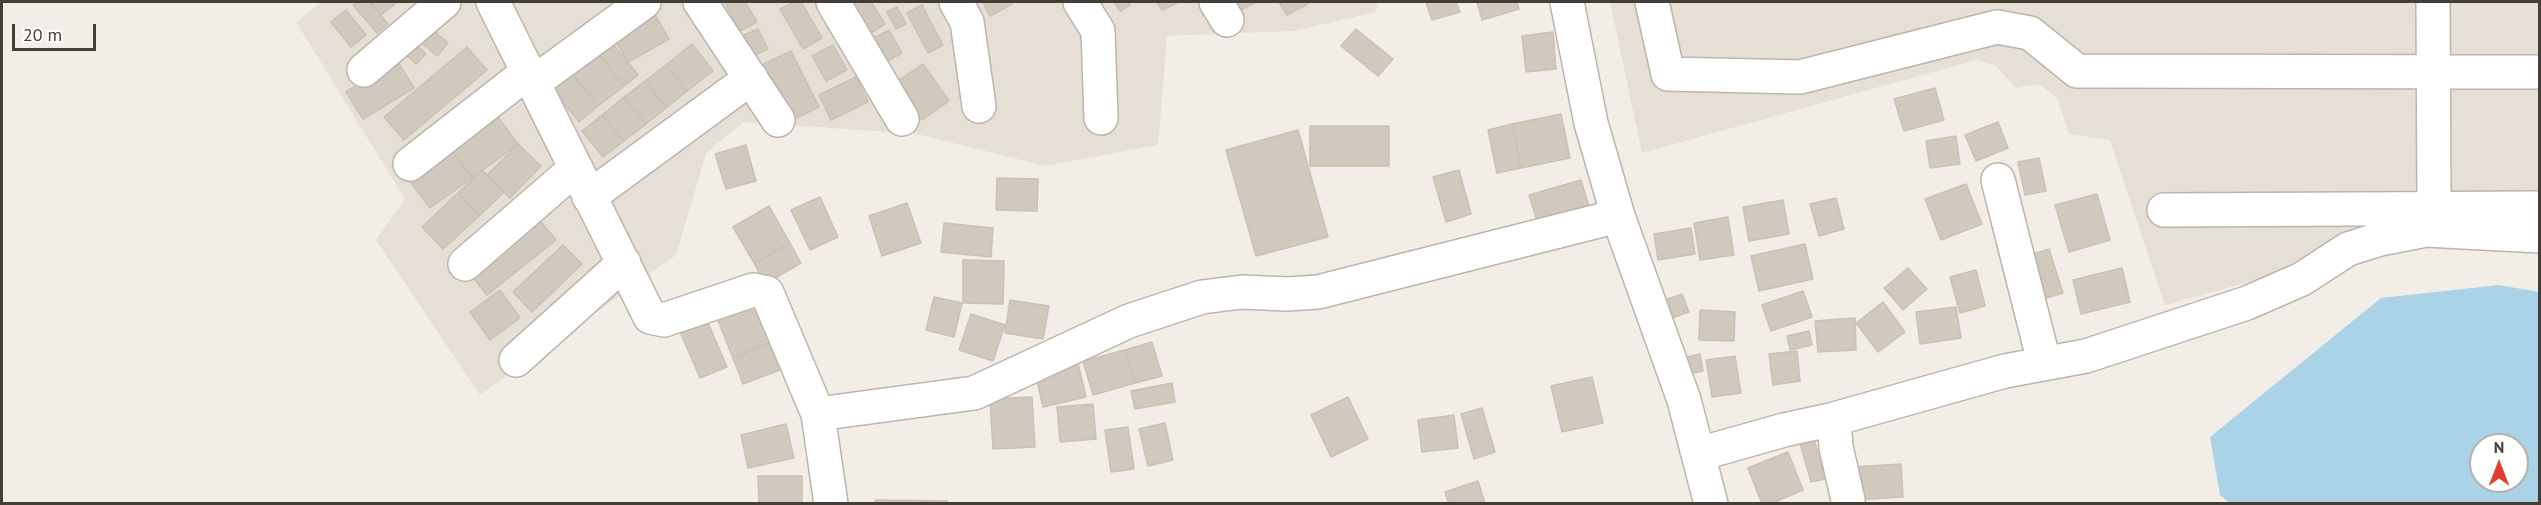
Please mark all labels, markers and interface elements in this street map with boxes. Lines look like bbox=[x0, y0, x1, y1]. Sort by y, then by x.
scale bar bbox=[15, 12, 99, 50]
text: 20 m bbox=[23, 23, 62, 46]
north arrow bbox=[2469, 433, 2529, 493]
text: N bbox=[2494, 437, 2504, 457]

